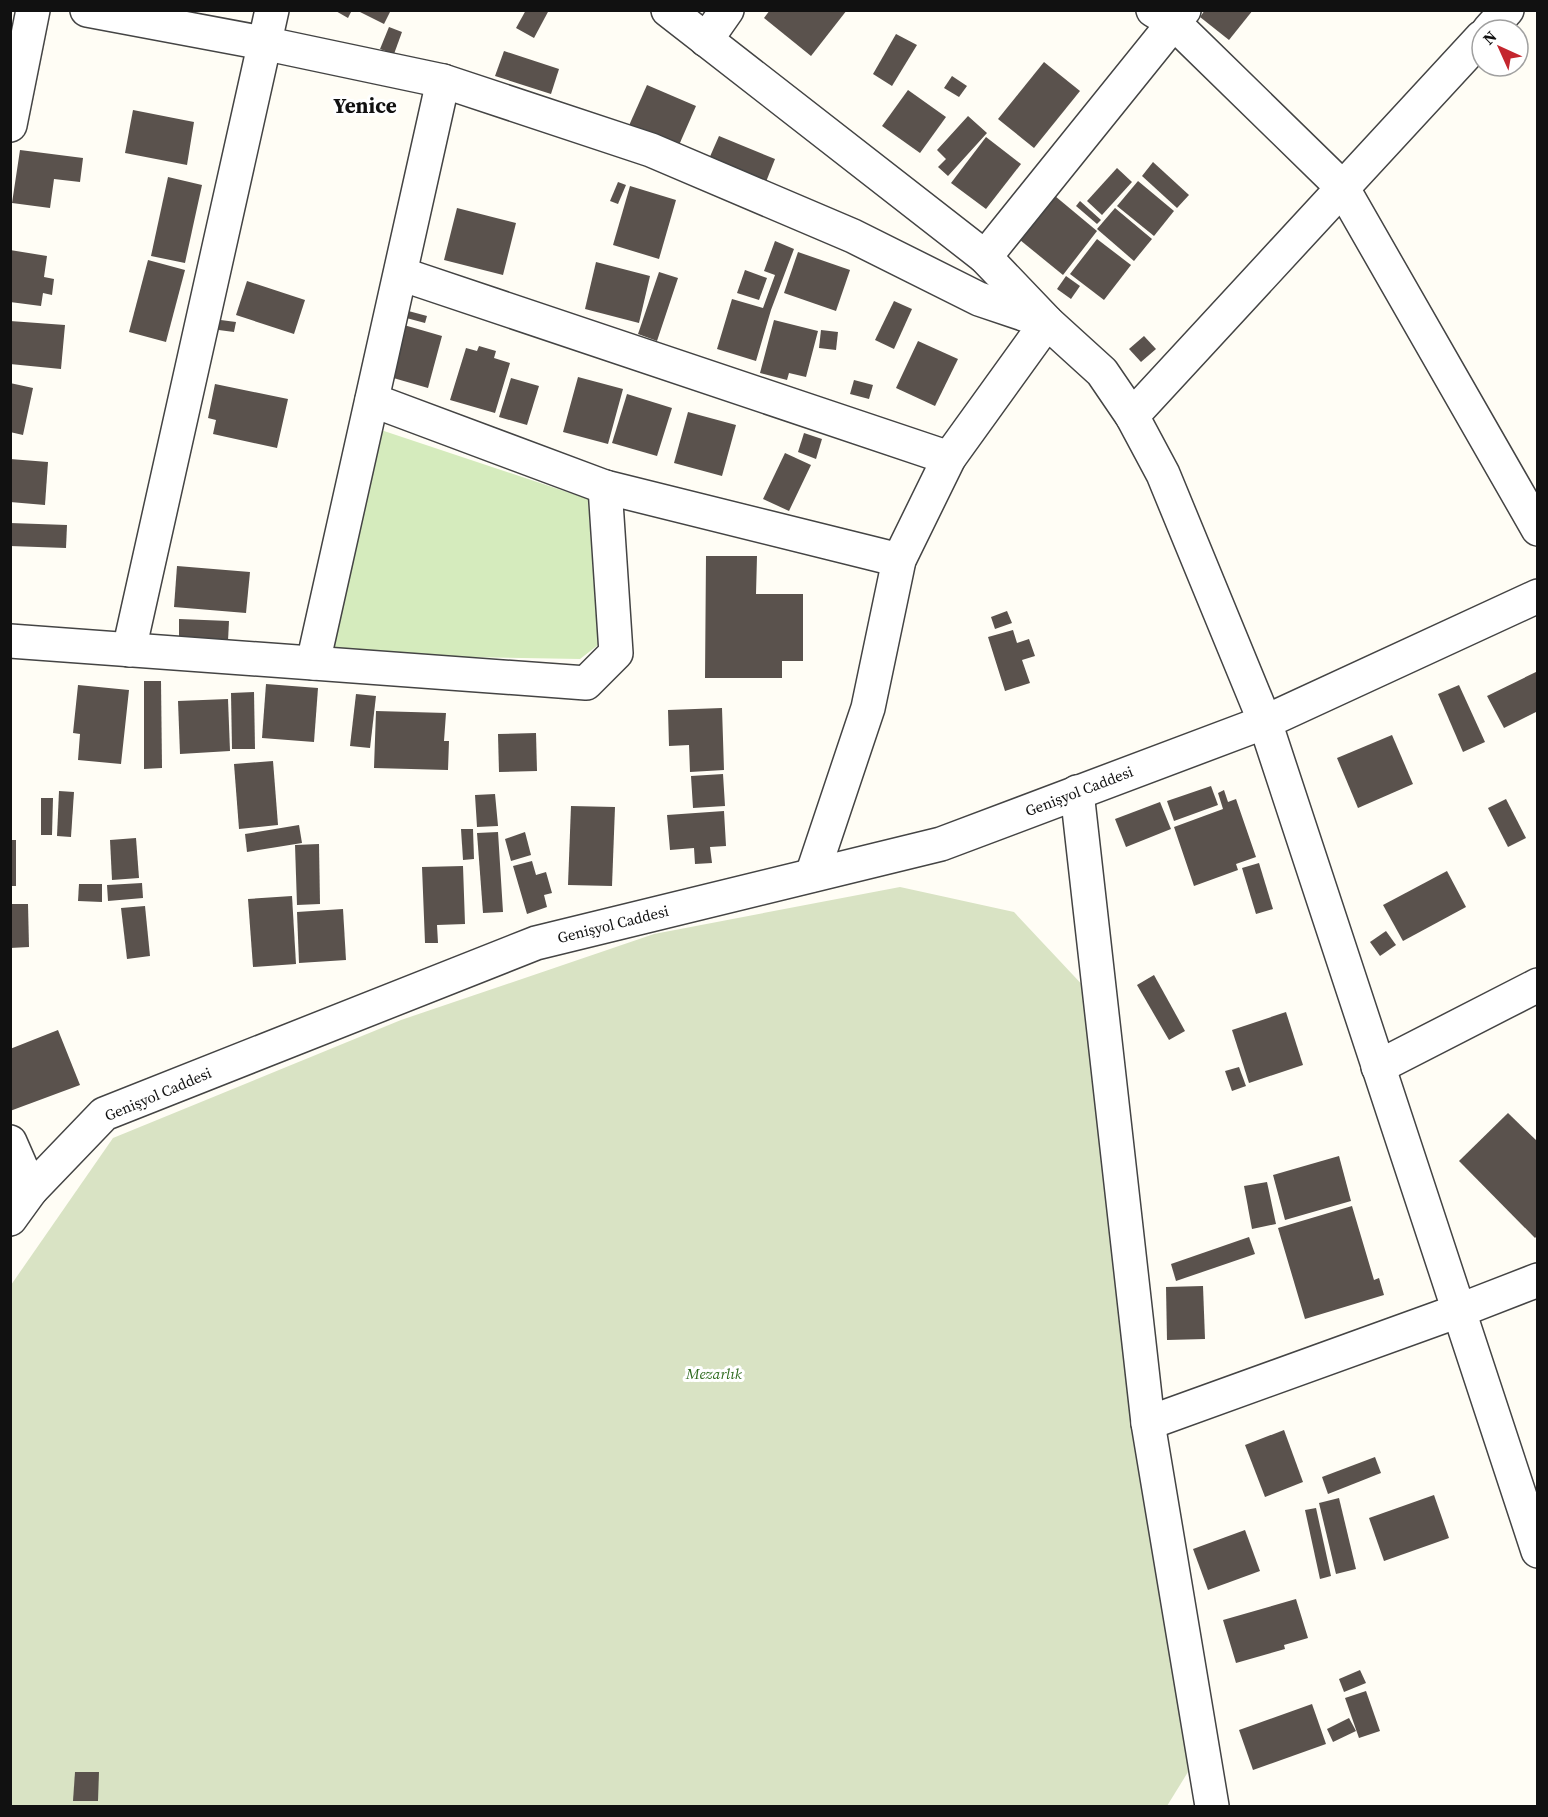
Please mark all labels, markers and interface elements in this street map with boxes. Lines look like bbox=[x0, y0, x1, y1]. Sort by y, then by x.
north arrow bbox=[1470, 18, 1530, 78]
text: N bbox=[1477, 25, 1502, 49]
district label: Yenice bbox=[333, 91, 397, 120]
street label: Genişyol Caddesi bbox=[1022, 761, 1136, 821]
street label: Genişyol Caddesi bbox=[555, 900, 671, 948]
street label: Genişyol Caddesi bbox=[101, 1062, 215, 1126]
park label: Mezarlık bbox=[685, 1363, 743, 1384]

